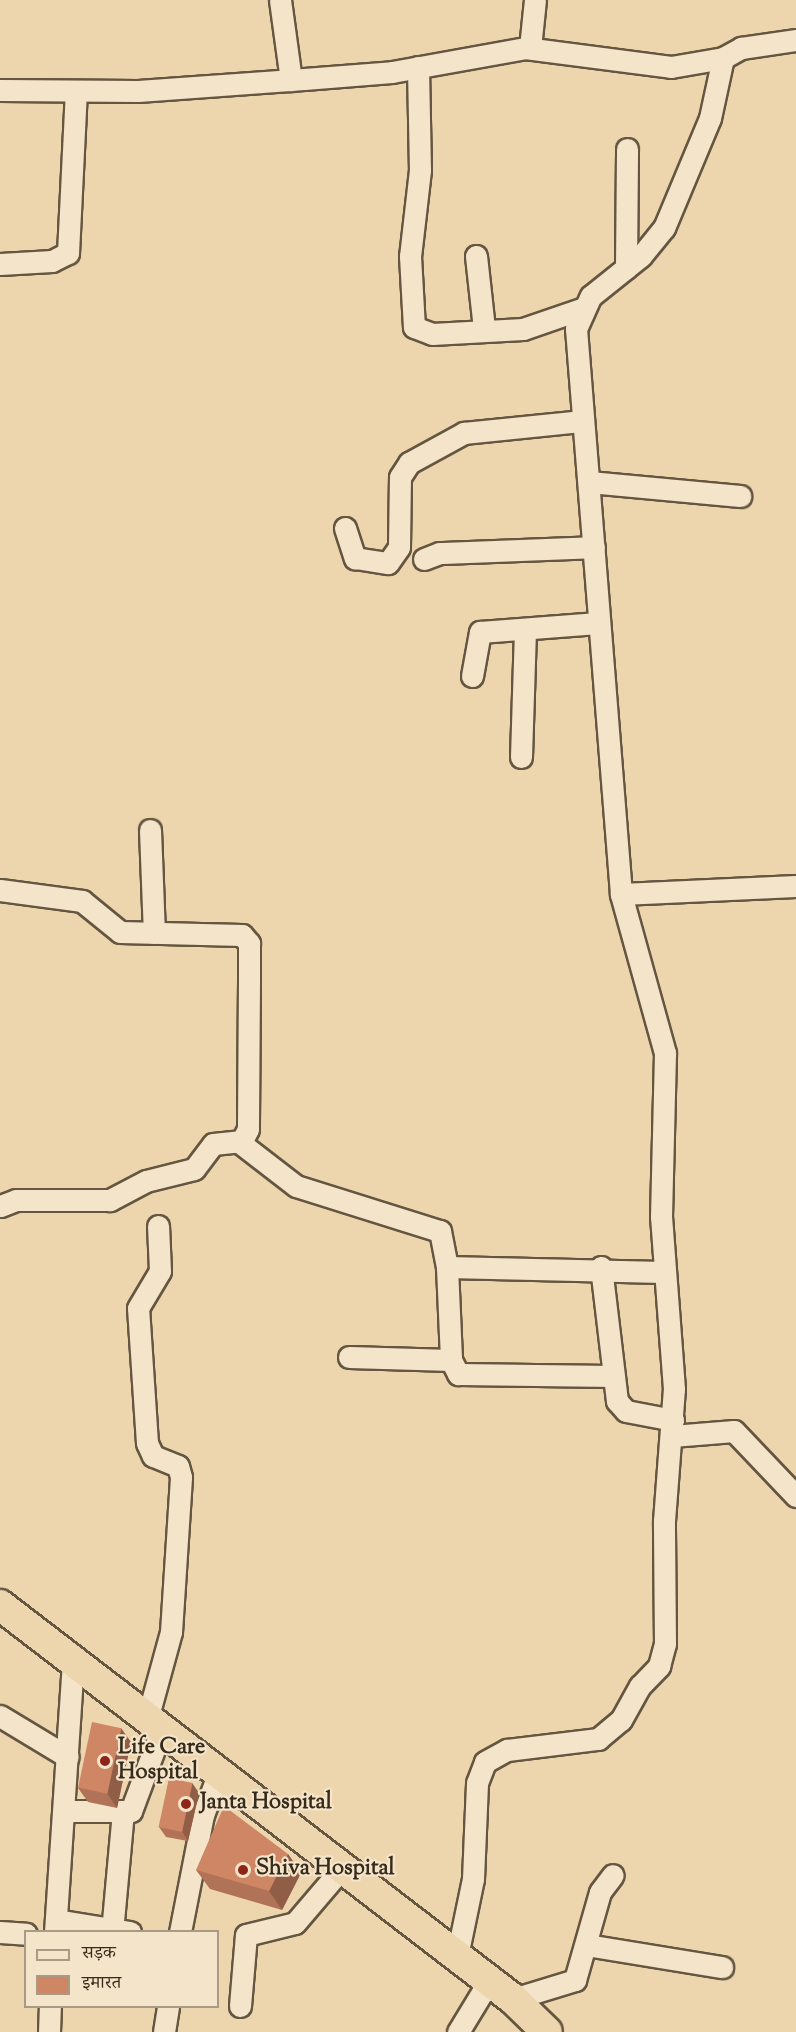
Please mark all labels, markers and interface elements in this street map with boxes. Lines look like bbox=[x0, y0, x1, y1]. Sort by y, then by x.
place label: Life Care Hospital bbox=[118, 1735, 205, 1786]
marker: Life Care Hospital bbox=[96, 1752, 114, 1770]
place label: Janta Hospital bbox=[200, 1791, 332, 1817]
marker: Janta Hospital bbox=[177, 1795, 195, 1813]
place label: Shiva Hospital bbox=[256, 1857, 395, 1883]
marker: Shiva Hospital bbox=[234, 1861, 252, 1879]
legend bbox=[24, 1930, 219, 2008]
text: सड़क bbox=[82, 1941, 116, 1967]
text: इमारत bbox=[82, 1971, 121, 1997]

